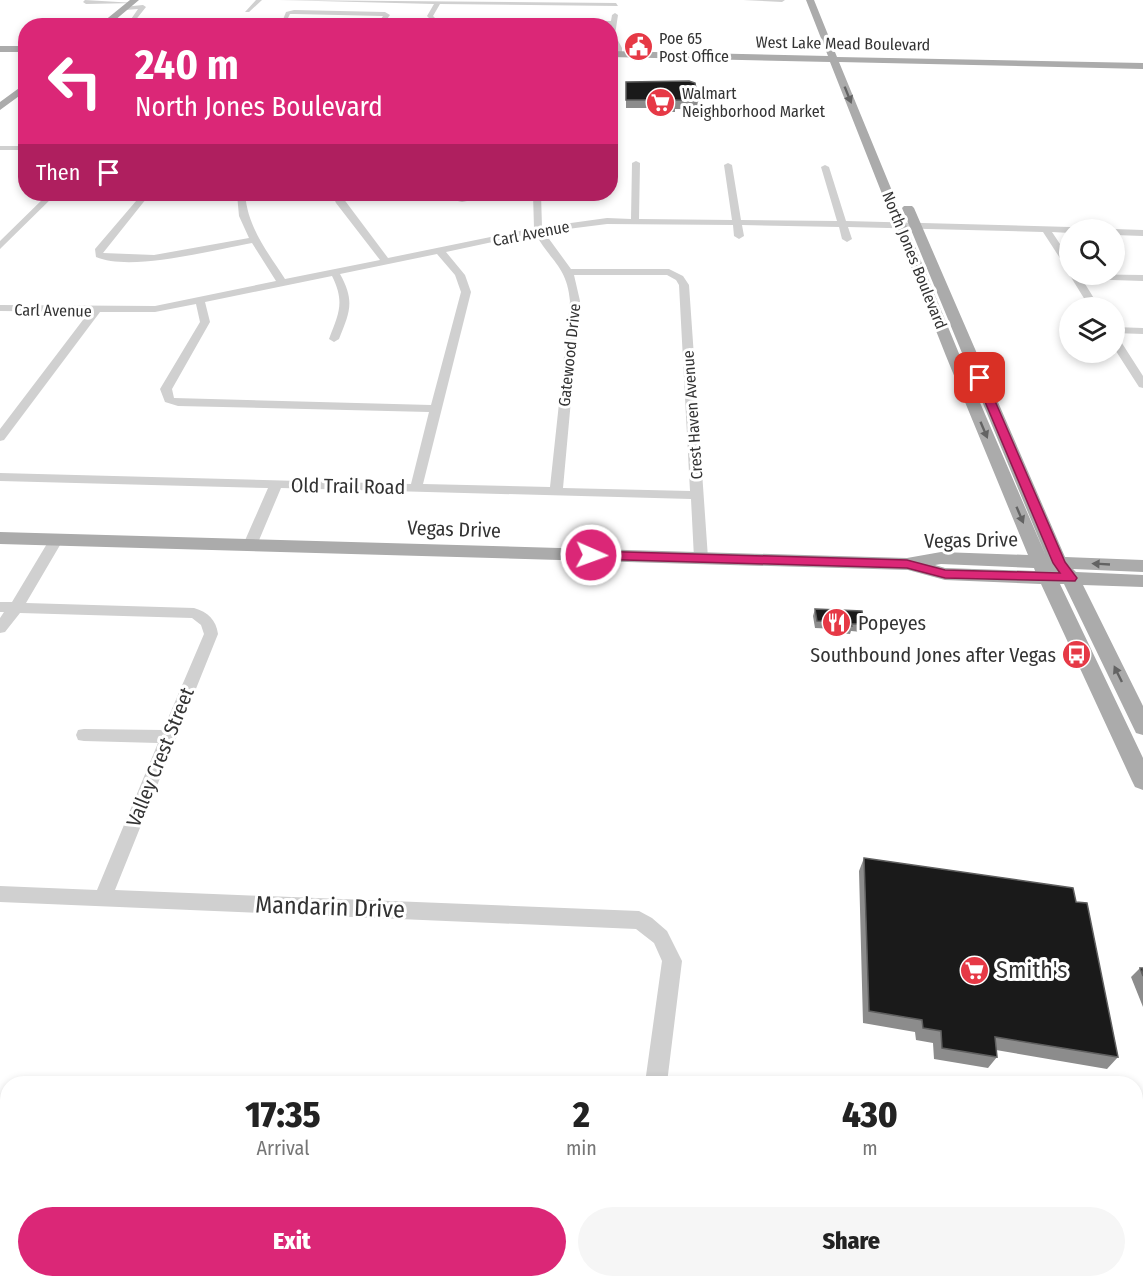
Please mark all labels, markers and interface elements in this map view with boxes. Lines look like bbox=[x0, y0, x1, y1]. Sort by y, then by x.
place label: Poe 65 Post Office bbox=[659, 29, 729, 66]
public building icon: Poe 65 Post Office bbox=[622, 31, 654, 63]
street label: West Lake Mead Boulevard bbox=[756, 32, 930, 55]
text: 240 m bbox=[135, 40, 239, 90]
icon: left bbox=[36, 42, 114, 120]
place label: Walmart Neighborhood Market bbox=[682, 84, 826, 121]
supermarket icon: Walmart Neighborhood Market bbox=[645, 86, 677, 118]
one-way arrow bbox=[844, 86, 854, 104]
text: North Jones Boulevard bbox=[135, 91, 383, 123]
icon: arrive bbox=[92, 156, 125, 189]
text: Then bbox=[36, 159, 80, 186]
street label: North Jones Boulevard bbox=[878, 189, 951, 332]
street label: Carl Avenue bbox=[491, 217, 571, 250]
map controls bbox=[1059, 219, 1125, 363]
button: search bbox=[1059, 219, 1125, 285]
button: layers bbox=[1059, 297, 1125, 363]
street label: Carl Avenue bbox=[14, 300, 92, 321]
street label: Gatewood Drive bbox=[555, 303, 584, 407]
street label: Crest Haven Avenue bbox=[679, 350, 706, 480]
pin bbox=[954, 352, 1005, 403]
icon: arrive bbox=[963, 361, 996, 394]
one-way arrow bbox=[979, 421, 989, 439]
street label: Old Trail Road bbox=[291, 473, 405, 499]
one-way arrow bbox=[1015, 506, 1025, 524]
street label: Vegas Drive bbox=[407, 515, 501, 543]
position arrow bbox=[559, 523, 623, 587]
street label: Vegas Drive bbox=[924, 527, 1018, 553]
one-way arrow bbox=[1092, 560, 1111, 569]
restaurant icon: Popeyes bbox=[821, 607, 853, 639]
place label: Popeyes bbox=[858, 611, 926, 635]
bus stop icon: Southbound Jones after Vegas bbox=[1061, 639, 1093, 671]
place label: Southbound Jones after Vegas bbox=[810, 643, 1056, 667]
one-way arrow bbox=[1113, 666, 1122, 683]
street label: Valley Crest Street bbox=[121, 683, 199, 830]
street label: Mandarin Drive bbox=[255, 890, 405, 924]
supermarket icon: Smith's bbox=[959, 954, 991, 986]
place label: Smith's bbox=[996, 956, 1068, 984]
text: 17:35 bbox=[245, 1093, 321, 1137]
text: 2 bbox=[573, 1093, 590, 1137]
text: 430 bbox=[842, 1093, 898, 1137]
text: Arrival bbox=[256, 1136, 309, 1160]
text: min bbox=[566, 1136, 597, 1160]
text: m bbox=[862, 1136, 878, 1160]
button: Exit bbox=[18, 1207, 566, 1276]
button: Share bbox=[578, 1207, 1125, 1276]

